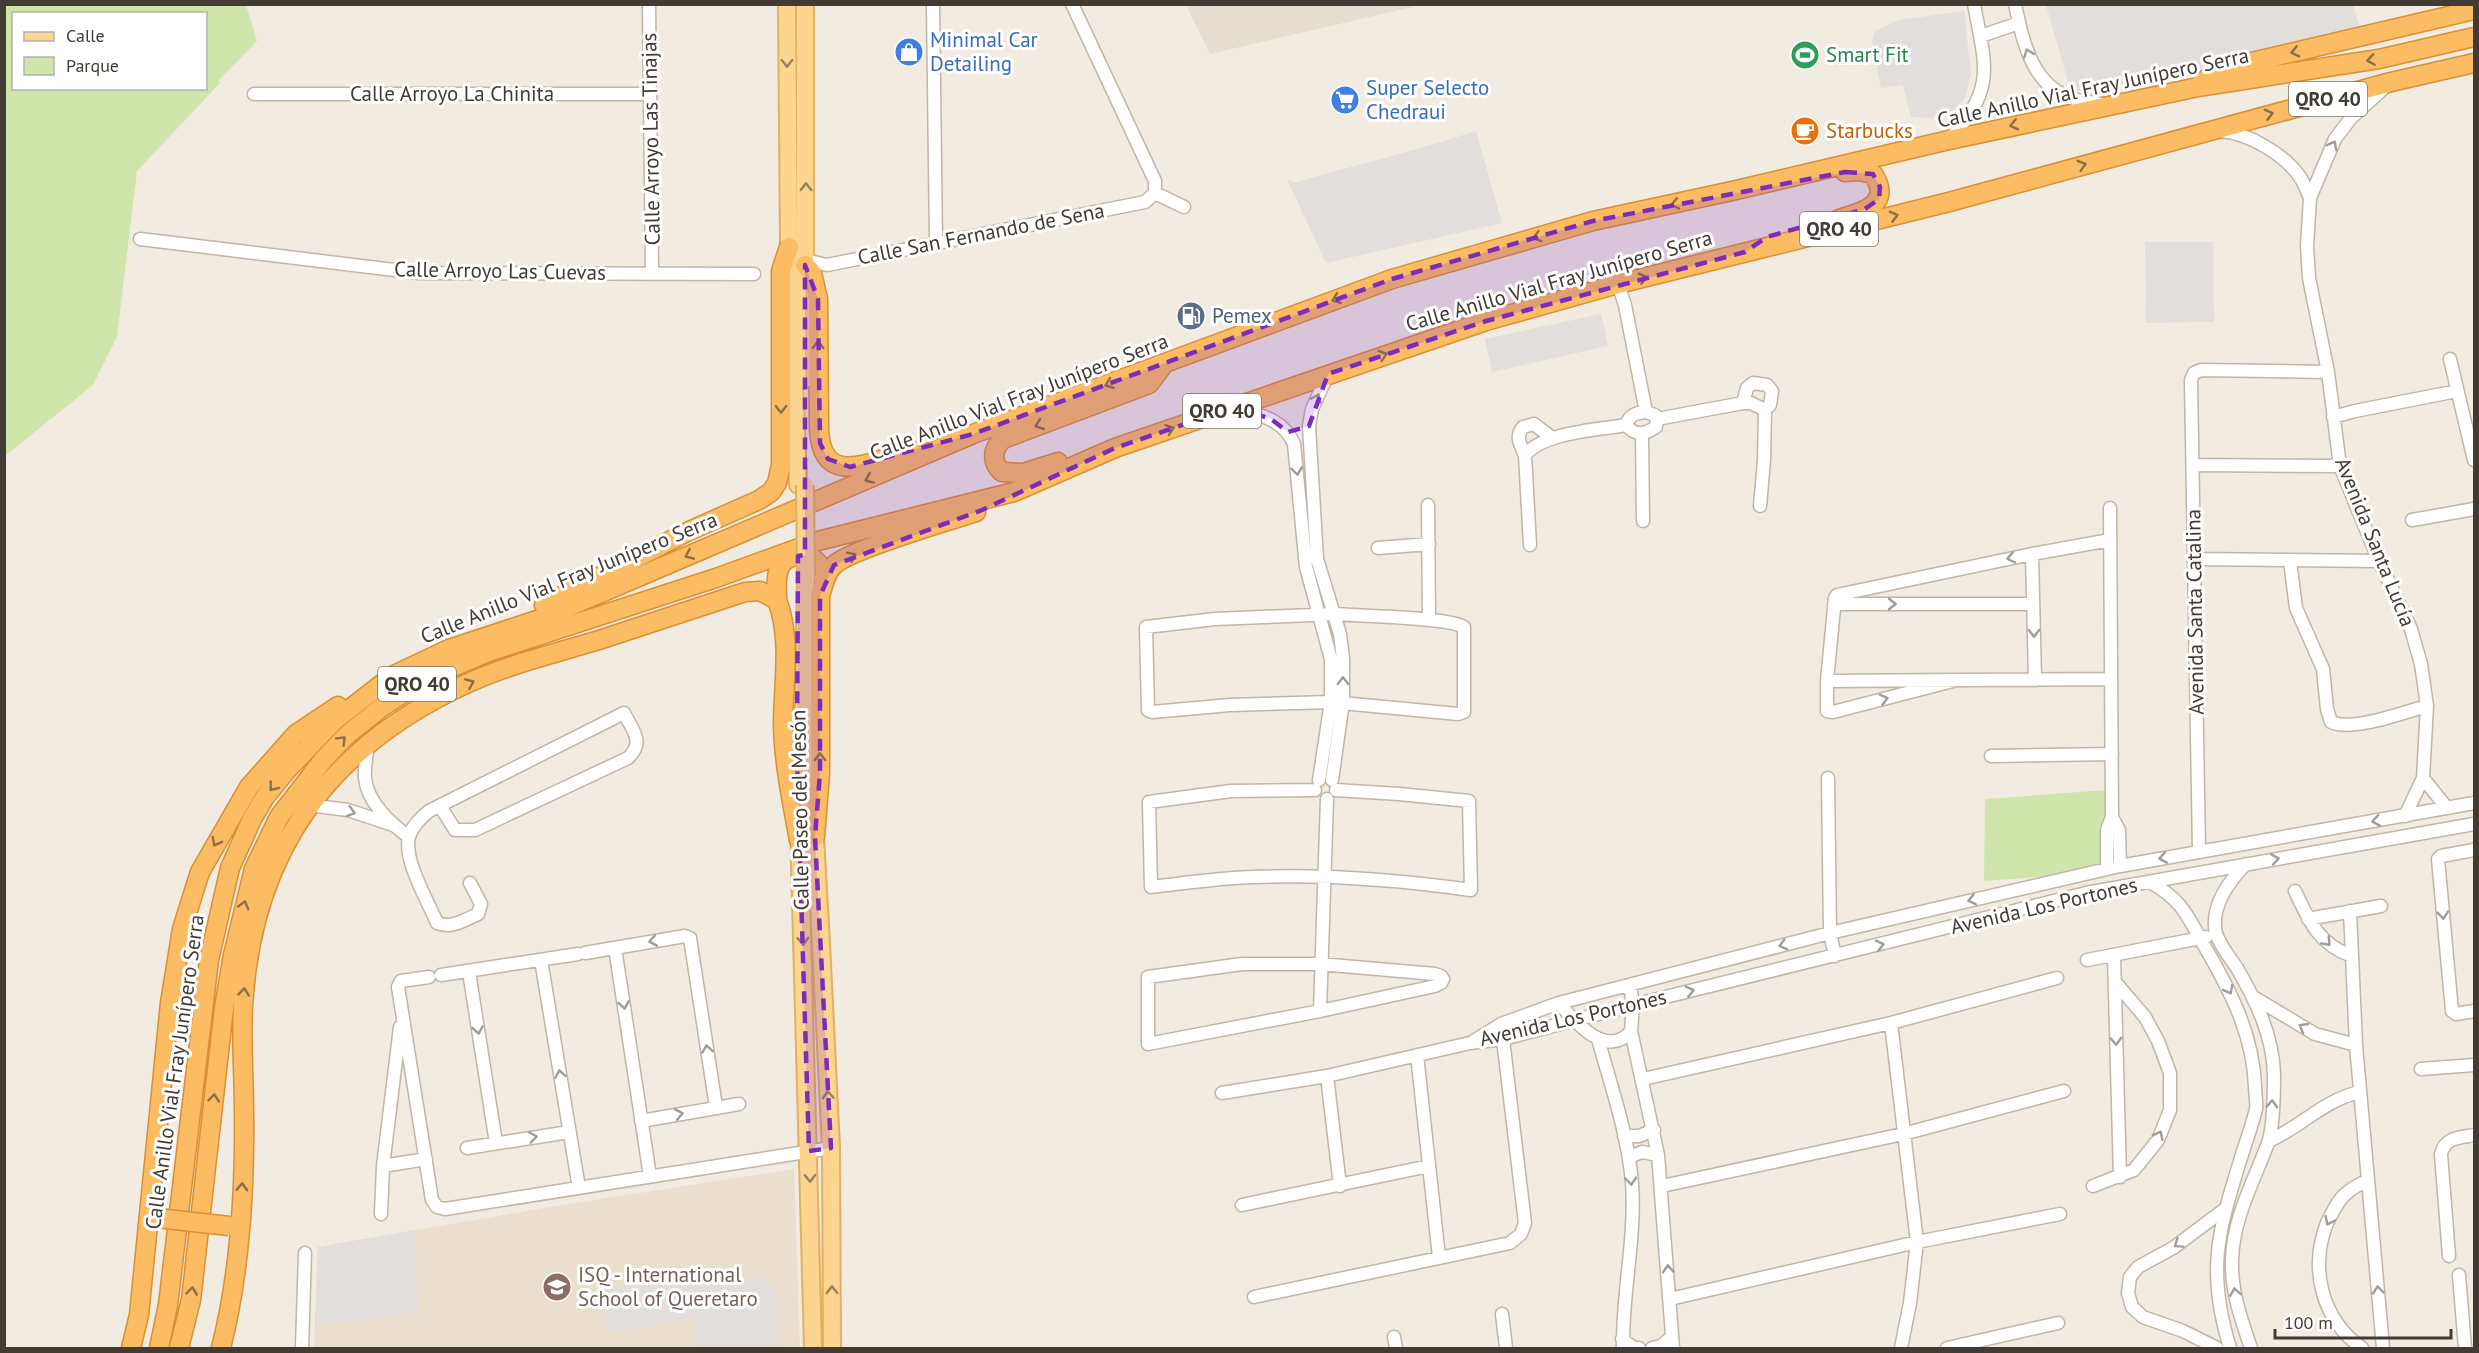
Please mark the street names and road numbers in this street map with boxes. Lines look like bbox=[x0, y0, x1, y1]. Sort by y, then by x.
street label: Calle Arroyo Las Tinajas bbox=[635, 32, 666, 246]
street label: Calle Anillo Vial Fray Junípero Serra bbox=[1935, 41, 2251, 134]
street label: Calle Arroyo La Chinita bbox=[350, 80, 554, 107]
road number: QRO 40 bbox=[2289, 82, 2367, 116]
street label: Calle San Fernando de Sena bbox=[855, 196, 1107, 271]
road number: QRO 40 bbox=[1800, 212, 1878, 246]
street label: Calle Anillo Vial Fray Junípero Serra bbox=[1402, 224, 1715, 337]
street label: Calle Arroyo Las Cuevas bbox=[394, 255, 606, 286]
street label: Calle Anillo Vial Fray Junípero Serra bbox=[866, 327, 1172, 466]
road number: QRO 40 bbox=[1183, 394, 1261, 428]
street label: Avenida Santa Lucía bbox=[2329, 453, 2422, 630]
street label: Calle Anillo Vial Fray Junípero Serra bbox=[416, 506, 721, 650]
street label: Avenida Santa Catalina bbox=[2179, 509, 2210, 715]
road number: QRO 40 bbox=[378, 667, 456, 701]
street label: Calle Paseo del Mesón bbox=[784, 709, 815, 911]
street label: Avenida Los Portones bbox=[1948, 871, 2140, 940]
street label: Calle Anillo Vial Fray Junípero Serra bbox=[139, 913, 210, 1231]
street label: Avenida Los Portones bbox=[1477, 983, 1669, 1052]

